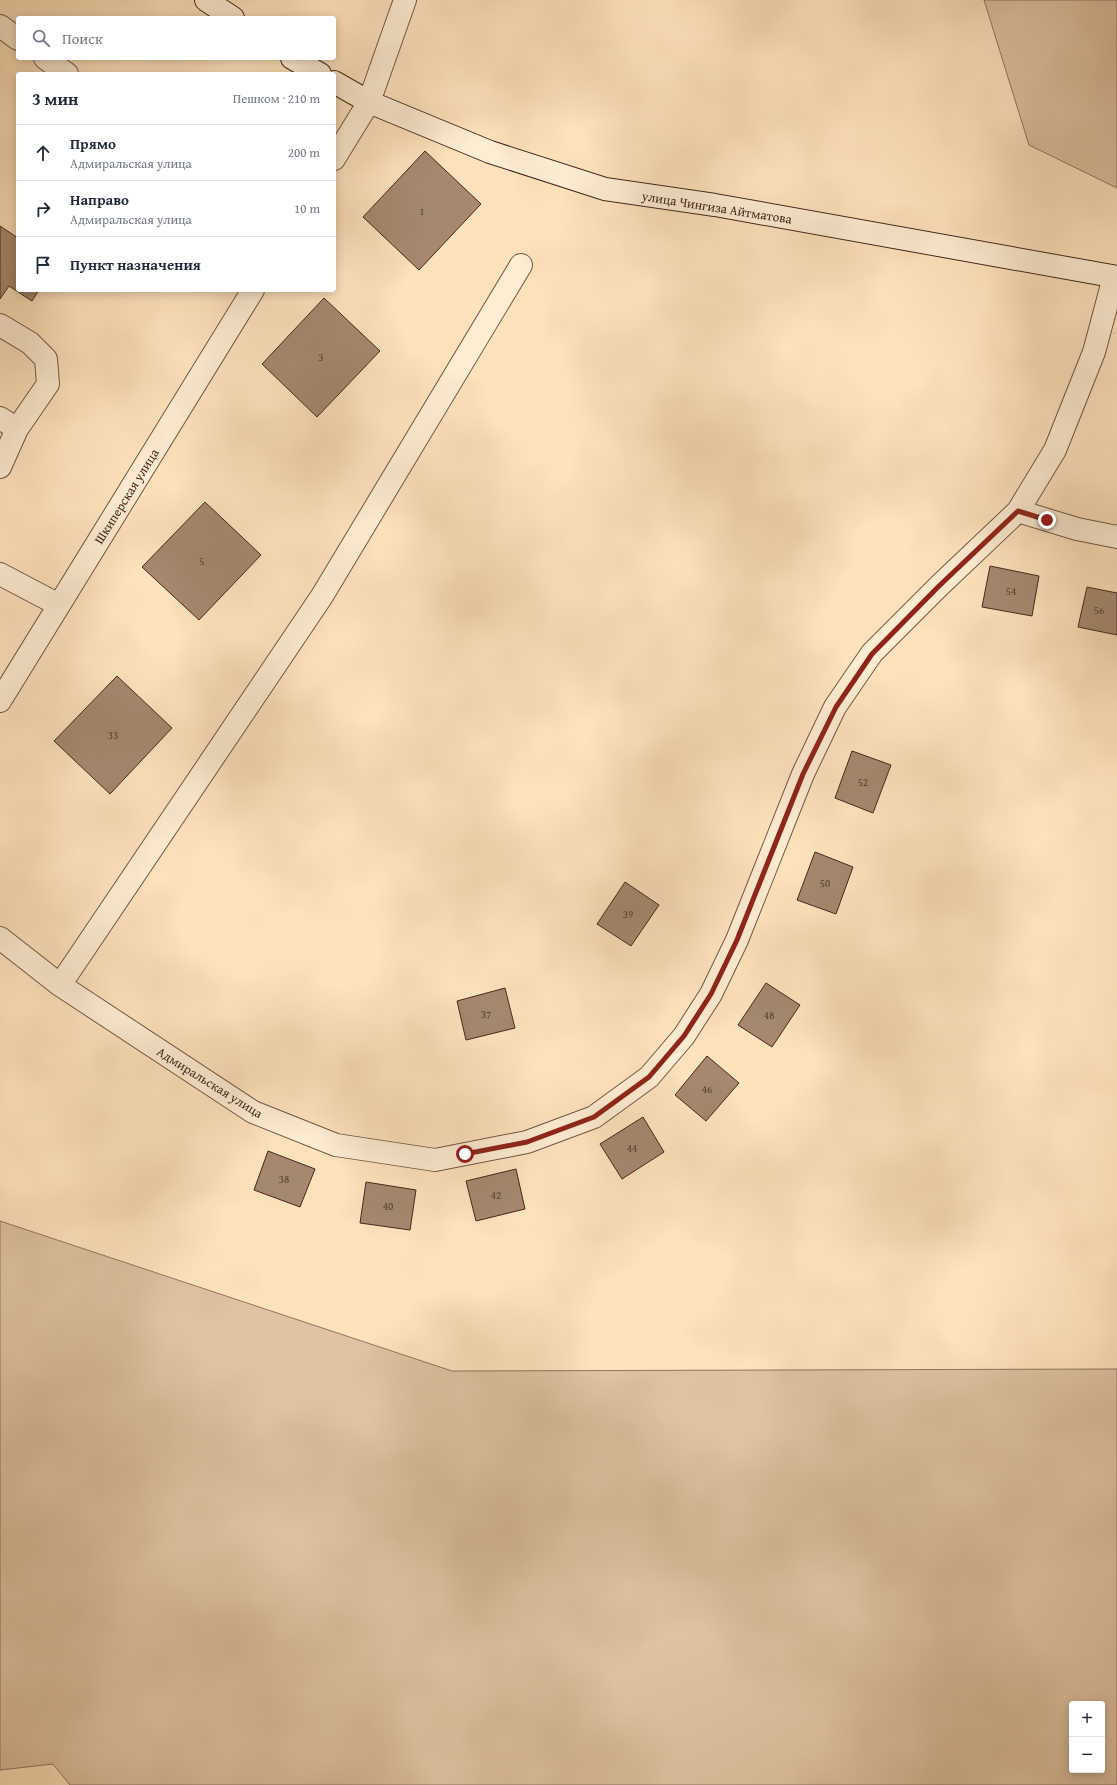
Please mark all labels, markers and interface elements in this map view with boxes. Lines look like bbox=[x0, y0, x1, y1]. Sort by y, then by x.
search box bbox=[16, 16, 336, 60]
icon: search bbox=[30, 27, 52, 49]
text: Поиск bbox=[62, 28, 103, 49]
text: 3 мин bbox=[32, 86, 78, 111]
text: Пешком · 210 m bbox=[233, 89, 320, 108]
text: Прямо bbox=[70, 133, 116, 154]
icon: ahead bbox=[32, 142, 54, 164]
text: 200 m bbox=[288, 143, 320, 162]
text: Адмиральская улица bbox=[70, 154, 192, 173]
street label: улица Чингиза Айтматова bbox=[639, 186, 794, 229]
text: Направо bbox=[70, 189, 129, 210]
icon: right bbox=[32, 198, 54, 220]
text: 10 m bbox=[294, 199, 320, 218]
house number: 1 bbox=[419, 203, 425, 219]
text: Адмиральская улица bbox=[70, 210, 192, 229]
icon: arrive bbox=[32, 254, 54, 276]
text: Пункт назначения bbox=[70, 254, 201, 275]
house number: 3 bbox=[318, 349, 324, 365]
street label: Шкиперская улица bbox=[89, 444, 164, 548]
route end bbox=[1038, 511, 1056, 529]
house number: 5 bbox=[199, 553, 205, 569]
house number: 54 bbox=[1006, 583, 1016, 599]
house number: 56 bbox=[1094, 602, 1104, 618]
house number: 33 bbox=[108, 727, 118, 743]
house number: 52 bbox=[858, 774, 868, 790]
house number: 50 bbox=[820, 875, 830, 891]
house number: 39 bbox=[623, 906, 633, 922]
house number: 37 bbox=[481, 1006, 491, 1022]
house number: 48 bbox=[764, 1007, 774, 1023]
street label: Адмиральская улица bbox=[153, 1042, 267, 1123]
house number: 46 bbox=[702, 1081, 712, 1097]
house number: 44 bbox=[627, 1140, 637, 1156]
route start bbox=[456, 1145, 474, 1163]
house number: 38 bbox=[279, 1171, 289, 1187]
house number: 42 bbox=[491, 1187, 501, 1203]
house number: 40 bbox=[383, 1198, 393, 1214]
map controls bbox=[1069, 1701, 1105, 1773]
button: + bbox=[1069, 1701, 1105, 1737]
button: − bbox=[1069, 1737, 1105, 1773]

